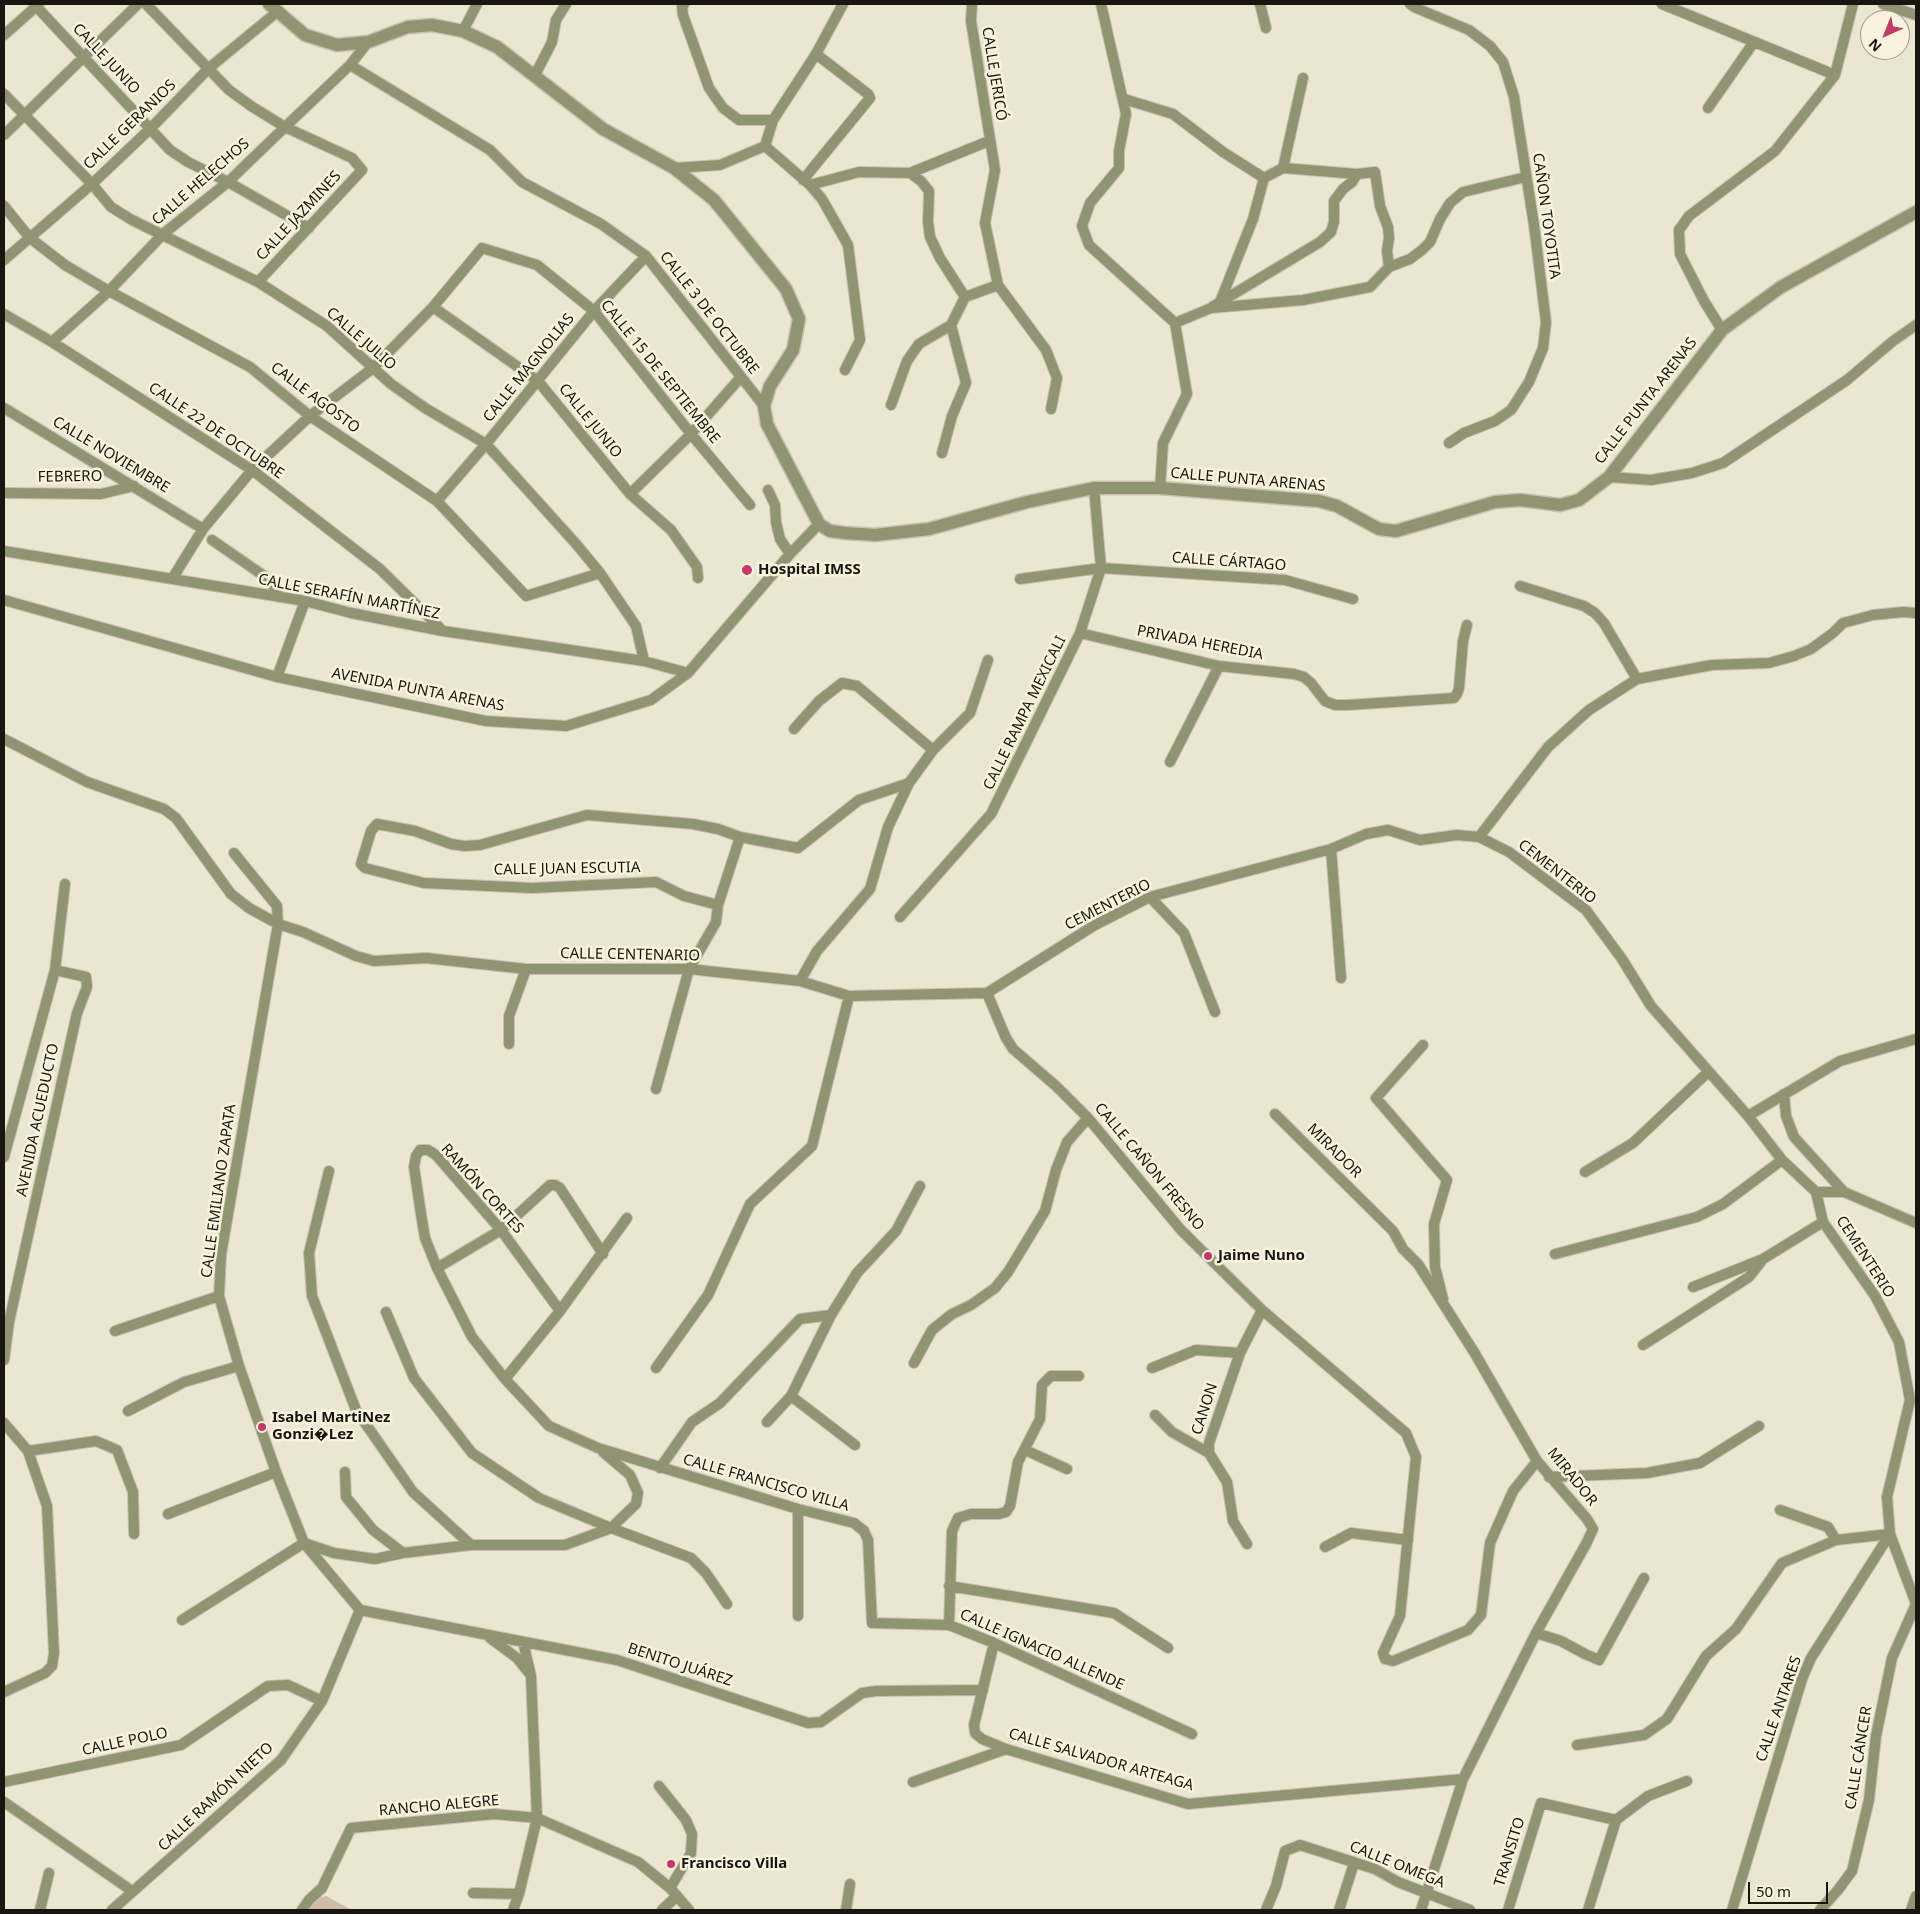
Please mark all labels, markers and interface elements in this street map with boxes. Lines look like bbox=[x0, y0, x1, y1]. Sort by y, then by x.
north arrow bbox=[1860, 10, 1910, 60]
street label: CALLE JUNIO bbox=[69, 20, 143, 98]
street label: CALLE JERICÓ bbox=[978, 26, 1010, 122]
text: N bbox=[1864, 35, 1886, 56]
street label: CALLE GERANIOS bbox=[80, 76, 180, 174]
street label: CALLE HELECHOS bbox=[149, 135, 253, 229]
street label: CAÑON TOYOTITA bbox=[1528, 152, 1564, 280]
street label: CALLE JAZMINES bbox=[253, 167, 345, 265]
street label: CALLE 3 DE OCTUBRE bbox=[656, 248, 762, 378]
street label: CALLE 15 DE SEPTIEMBRE bbox=[596, 297, 724, 447]
street label: CALLE JULIO bbox=[322, 304, 400, 374]
street label: CALLE MAGNOLIAS bbox=[480, 310, 578, 426]
street label: CALLE PUNTA ARENAS bbox=[1591, 334, 1701, 468]
street label: CALLE AGOSTO bbox=[267, 359, 363, 437]
street label: CALLE 22 DE OCTUBRE bbox=[145, 379, 287, 483]
street label: CALLE JUNIO bbox=[555, 380, 625, 462]
street label: CALLE NOVIEMBRE bbox=[49, 413, 173, 497]
street label: CALLE PUNTA ARENAS bbox=[1170, 464, 1326, 496]
street label: FEBRERO bbox=[38, 467, 102, 487]
street label: CALLE CÁRTAGO bbox=[1171, 549, 1287, 575]
place label: Hospital IMSS bbox=[758, 561, 861, 579]
marker: Hospital IMSS bbox=[740, 563, 754, 577]
street label: CALLE SERAFÍN MARTÍNEZ bbox=[257, 571, 441, 623]
street label: PRIVADA HEREDIA bbox=[1135, 622, 1265, 664]
street label: CALLE RAMPA MEXICALI bbox=[980, 633, 1070, 793]
street label: AVENIDA PUNTA ARENAS bbox=[330, 664, 506, 716]
street label: CEMENTERIO bbox=[1514, 836, 1600, 908]
street label: CALLE JUAN ESCUTIA bbox=[493, 859, 641, 879]
street label: CEMENTERIO bbox=[1062, 876, 1154, 934]
street label: CALLE CENTENARIO bbox=[560, 945, 700, 965]
street label: AVENIDA ACUEDUCTO bbox=[13, 1042, 63, 1198]
street label: CALLE CAÑON FRESNO bbox=[1090, 1099, 1208, 1235]
street label: CALLE EMILIANO ZAPATA bbox=[198, 1103, 240, 1279]
street label: MIRADOR bbox=[1303, 1120, 1365, 1182]
street label: RAMÓN CORTES bbox=[437, 1140, 527, 1238]
street label: CEMENTERIO bbox=[1832, 1213, 1898, 1301]
place label: Jaime Nuno bbox=[1218, 1247, 1305, 1265]
marker: Jaime Nuno bbox=[1202, 1250, 1214, 1262]
street label: CANON bbox=[1188, 1381, 1222, 1437]
place label: Isabel MartiNez Gonzi�Lez bbox=[272, 1409, 390, 1444]
marker: Isabel MartiNez Gonzi�Lez bbox=[256, 1421, 268, 1433]
street label: MIRADOR bbox=[1543, 1444, 1601, 1510]
street label: CALLE FRANCISCO VILLA bbox=[681, 1451, 851, 1515]
street label: CALLE IGNACIO ALLENDE bbox=[957, 1606, 1127, 1694]
street label: BENITO JUÁREZ bbox=[625, 1640, 735, 1690]
street label: CALLE ANTARES bbox=[1752, 1654, 1806, 1764]
street label: CALLE CÁNCER bbox=[1842, 1705, 1876, 1811]
street label: CALLE POLO bbox=[81, 1724, 169, 1760]
street label: CALLE SALVADOR ARTEAGA bbox=[1006, 1725, 1196, 1795]
street label: CALLE RAMÓN NIETO bbox=[155, 1739, 277, 1855]
street label: RANCHO ALEGRE bbox=[378, 1792, 500, 1820]
street label: TRANSITO bbox=[1491, 1815, 1529, 1889]
street label: CALLE OMEGA bbox=[1347, 1838, 1447, 1892]
place label: Francisco Villa bbox=[681, 1855, 787, 1873]
marker: Francisco Villa bbox=[665, 1858, 677, 1870]
scale bar bbox=[1750, 1872, 1830, 1904]
text: 50 m bbox=[1756, 1881, 1791, 1901]

